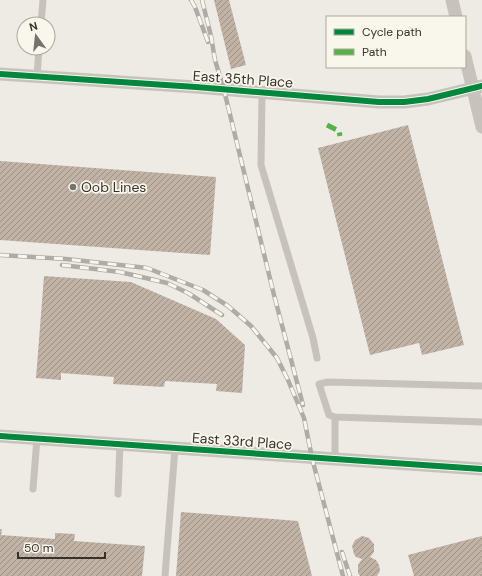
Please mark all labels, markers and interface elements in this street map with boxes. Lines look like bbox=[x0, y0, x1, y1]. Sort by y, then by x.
north arrow bbox=[16, 16, 56, 56]
legend bbox=[326, 16, 466, 68]
text: N bbox=[28, 19, 39, 34]
text: Cycle path bbox=[362, 24, 422, 40]
text: Path bbox=[362, 44, 387, 60]
street label: East 35th Place bbox=[192, 67, 294, 91]
place label: Oob Lines bbox=[81, 178, 146, 196]
marker: Oob Lines bbox=[68, 182, 78, 192]
street label: East 33rd Place bbox=[191, 429, 293, 453]
scale bar bbox=[18, 534, 105, 560]
text: 50 m bbox=[24, 540, 53, 556]

